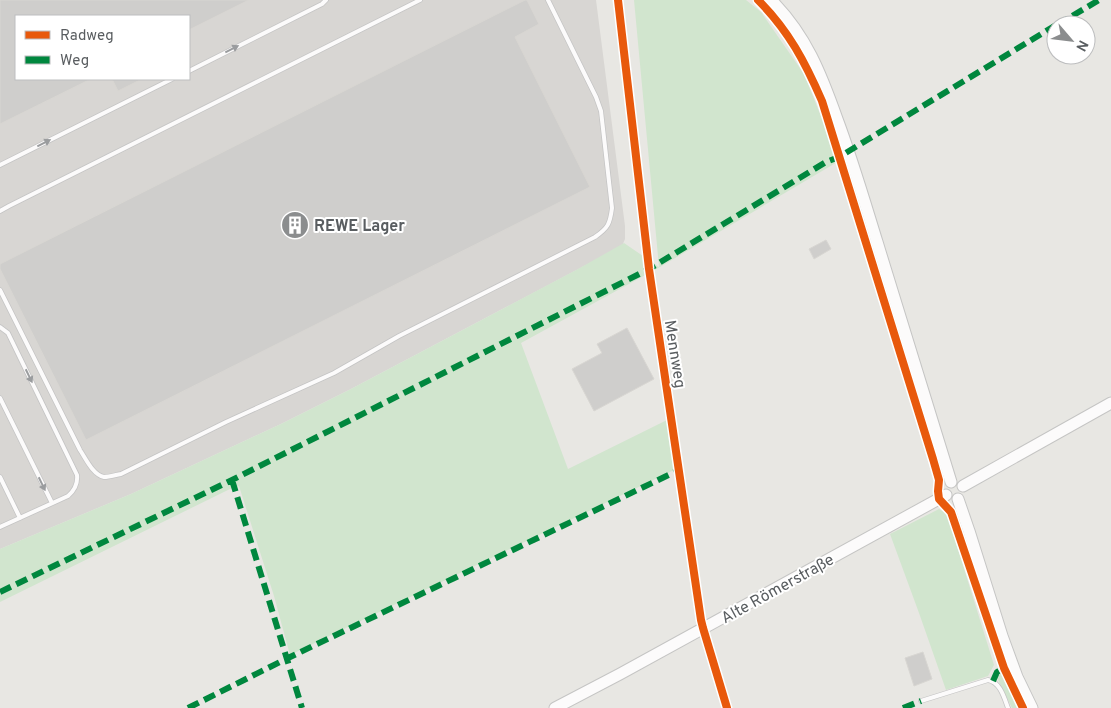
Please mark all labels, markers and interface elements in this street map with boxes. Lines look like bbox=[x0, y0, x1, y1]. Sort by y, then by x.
legend bbox=[15, 15, 190, 80]
north arrow bbox=[1046, 15, 1096, 65]
text: Radweg bbox=[60, 27, 114, 46]
text: N bbox=[1071, 37, 1091, 54]
one-way arrow bbox=[225, 45, 240, 53]
text: Weg bbox=[60, 52, 89, 71]
one-way arrow bbox=[36, 139, 51, 147]
building icon: REWE Lager bbox=[280, 210, 310, 240]
place label: REWE Lager bbox=[314, 217, 405, 237]
street label: Mennweg bbox=[659, 319, 689, 390]
one-way arrow bbox=[25, 369, 33, 384]
one-way arrow bbox=[39, 477, 47, 491]
street label: Alte Römerstraße bbox=[718, 550, 838, 629]

